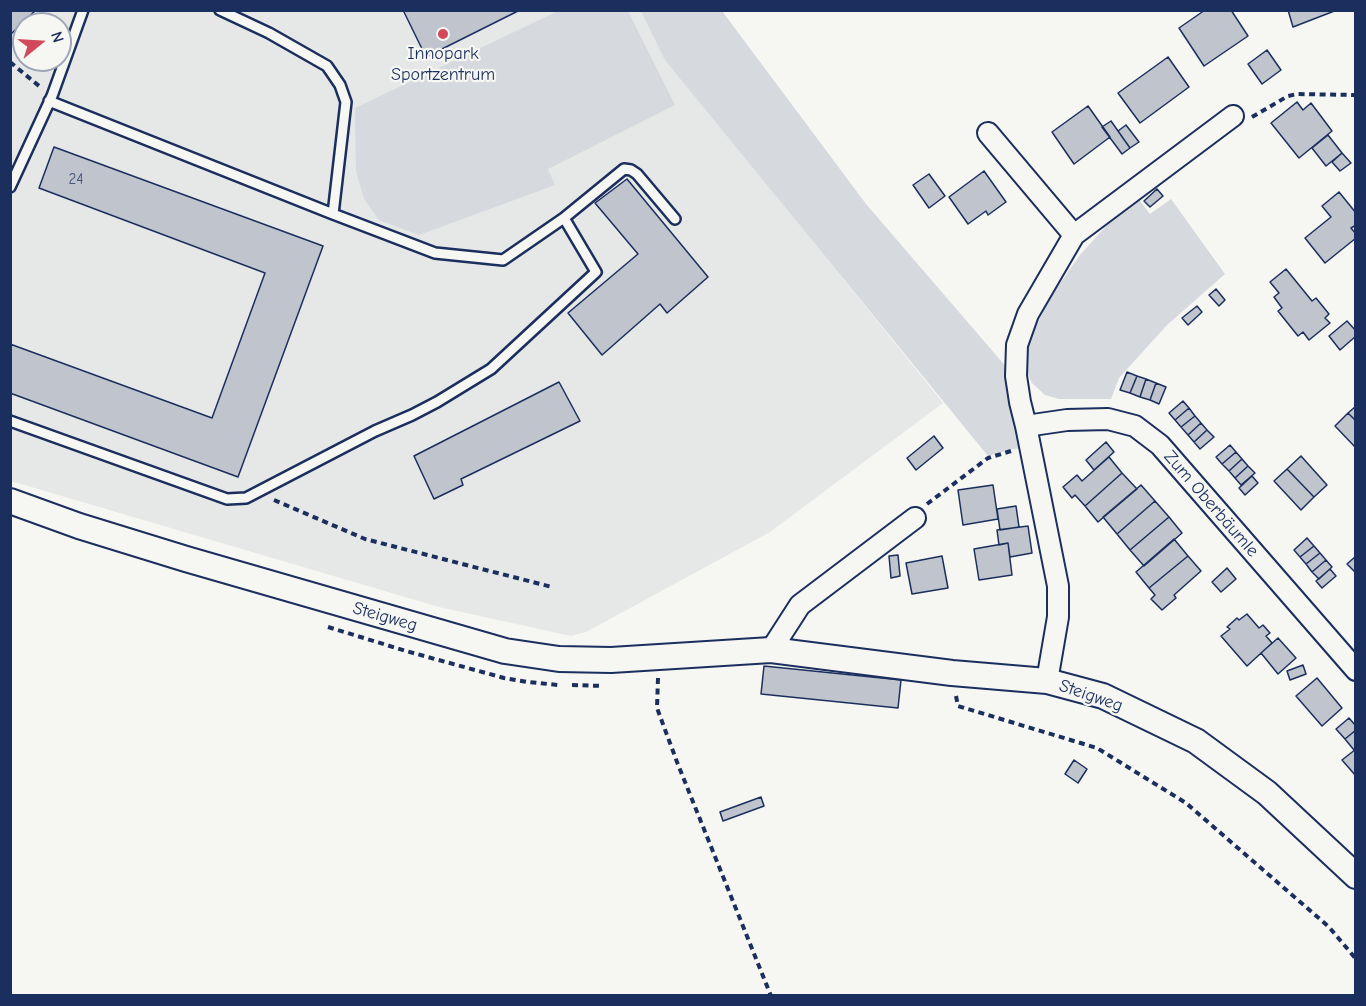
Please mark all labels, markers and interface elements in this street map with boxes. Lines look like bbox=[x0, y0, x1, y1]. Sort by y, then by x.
north arrow bbox=[12, 12, 72, 72]
marker: Innopark Sportzentrum bbox=[436, 27, 450, 41]
text: N bbox=[47, 29, 67, 45]
place label: Innopark Sportzentrum bbox=[391, 43, 495, 86]
house number: 24 bbox=[68, 171, 84, 189]
street label: Zum Oberbäumle bbox=[1159, 446, 1263, 562]
street label: Steigweg bbox=[350, 597, 420, 637]
street label: Steigweg bbox=[1056, 675, 1126, 717]

